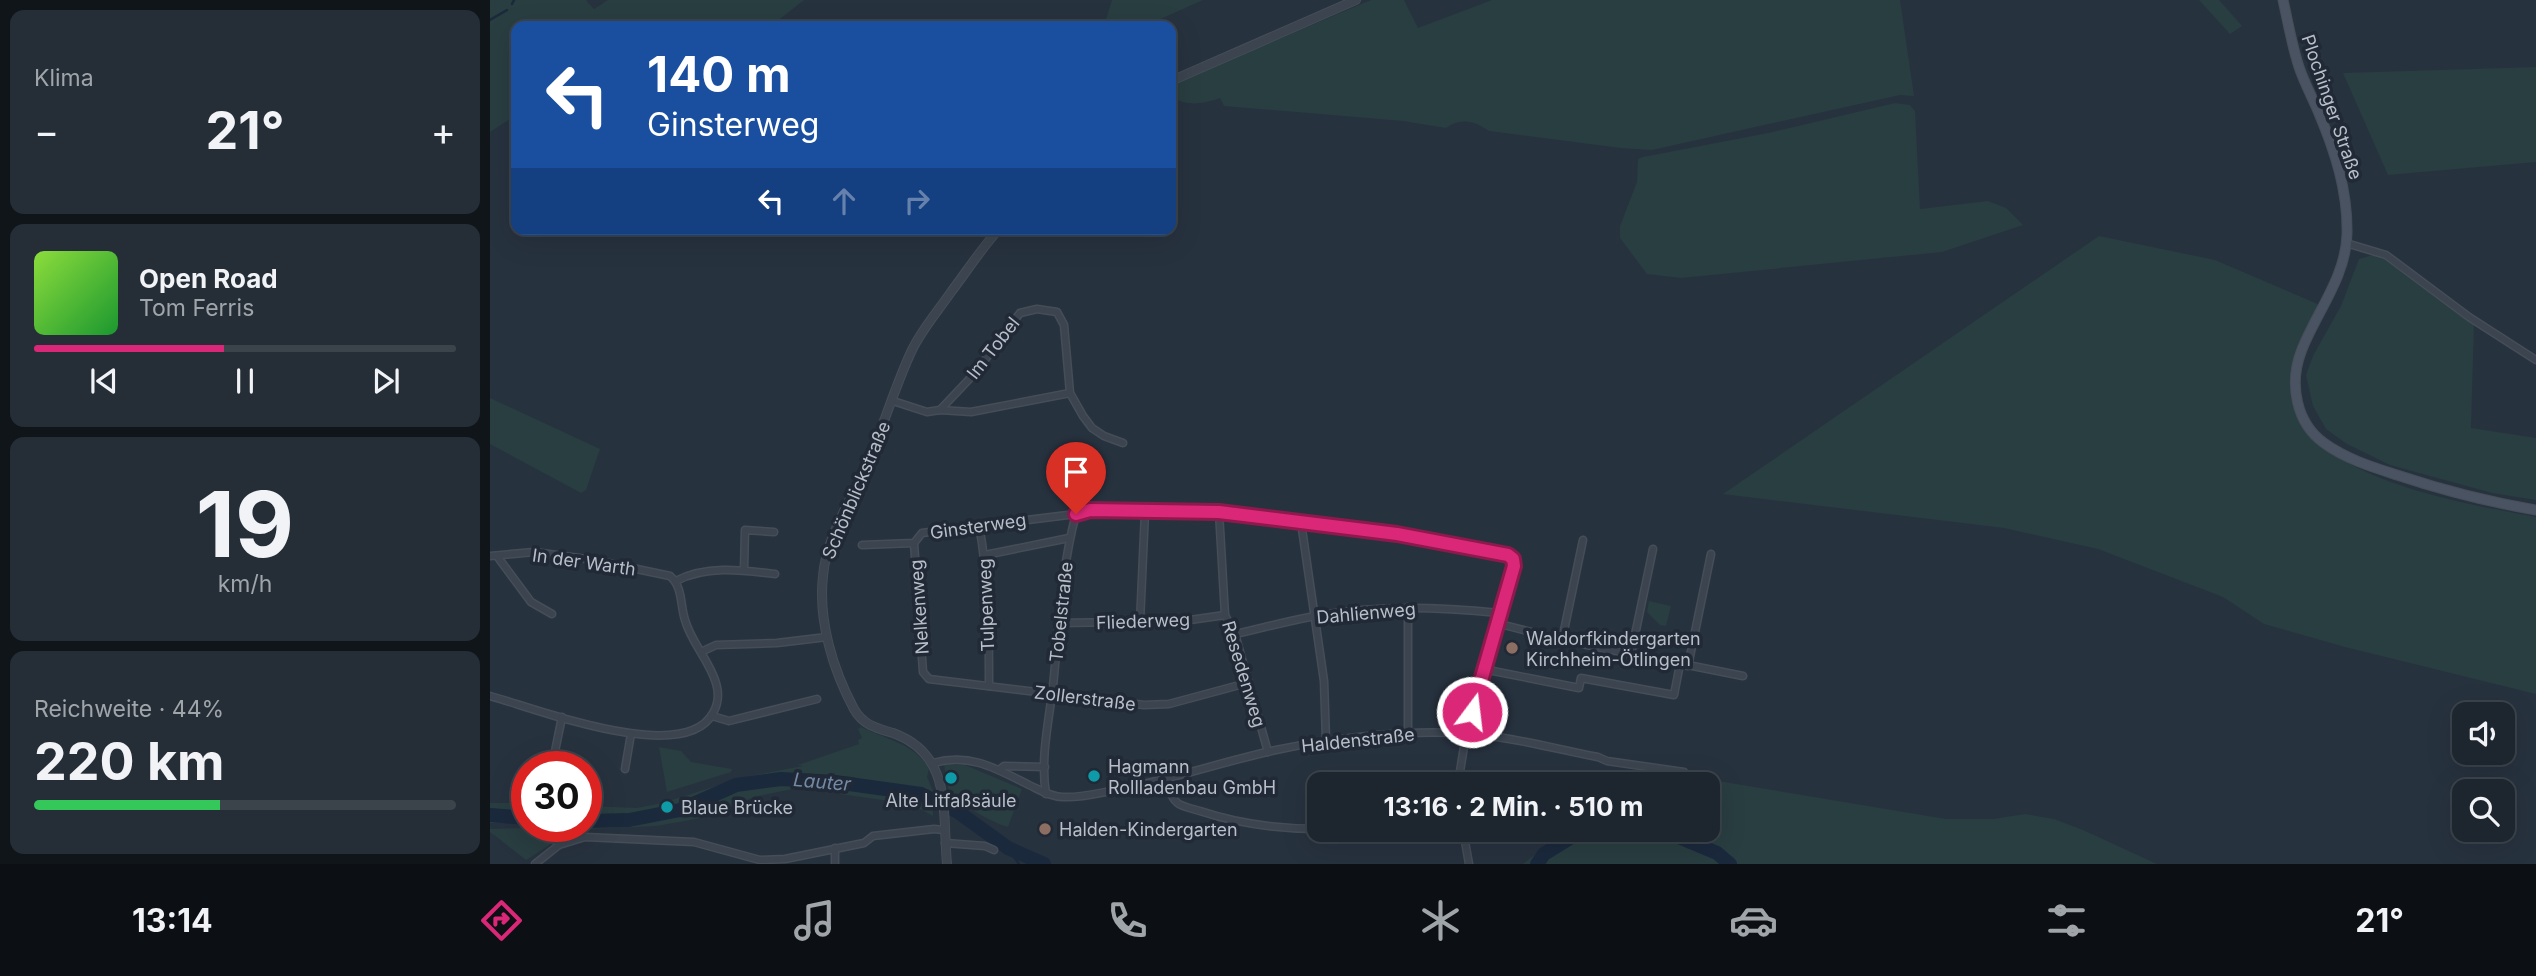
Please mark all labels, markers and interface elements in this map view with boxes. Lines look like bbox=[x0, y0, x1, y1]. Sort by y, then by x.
street label: Plochinger Straße bbox=[2297, 32, 2367, 182]
text: 140 m bbox=[647, 45, 791, 104]
icon: left bbox=[532, 49, 623, 140]
text: Klima bbox=[34, 64, 94, 92]
text: 21° bbox=[205, 99, 285, 162]
text: Ginsterweg bbox=[647, 105, 819, 144]
text: − bbox=[34, 108, 59, 154]
text: + bbox=[431, 108, 456, 154]
icon: left bbox=[752, 182, 790, 220]
icon: ahead bbox=[825, 182, 863, 220]
icon: right bbox=[898, 182, 936, 220]
text: Open Road bbox=[139, 263, 278, 294]
text: Tom Ferris bbox=[139, 294, 254, 322]
street label: Im Tobel bbox=[962, 313, 1024, 383]
icon: previous bbox=[85, 362, 123, 400]
icon: pause bbox=[226, 362, 264, 400]
icon: next bbox=[367, 362, 405, 400]
street label: Schönblickstraße bbox=[817, 418, 895, 562]
pin bbox=[1046, 442, 1106, 514]
icon: arrive bbox=[1057, 453, 1095, 491]
text: 19 bbox=[196, 469, 294, 579]
street label: Ginsterweg bbox=[929, 509, 1027, 543]
street label: In der Warth bbox=[531, 544, 637, 580]
street label: Tulpenweg bbox=[974, 558, 998, 652]
street label: Nelkenweg bbox=[905, 559, 933, 655]
street label: Tobelstraße bbox=[1045, 561, 1077, 663]
text: km/h bbox=[218, 570, 272, 598]
street label: Dahlienweg bbox=[1316, 598, 1416, 628]
street label: Fliederweg bbox=[1096, 609, 1190, 633]
street label: Resedenweg bbox=[1218, 618, 1270, 730]
place label: Waldorfkindergarten Kirchheim-Ötlingen bbox=[1526, 628, 1701, 670]
marker: Waldorfkindergarten Kirchheim-Ötlingen bbox=[1504, 640, 1520, 656]
position arrow bbox=[1435, 675, 1509, 749]
street label: Zollerstraße bbox=[1033, 681, 1137, 715]
text: Reichweite · 44% bbox=[34, 695, 224, 723]
map controls bbox=[2452, 702, 2515, 842]
button: sound bbox=[2452, 702, 2515, 765]
street label: Haldenstraße bbox=[1300, 724, 1416, 756]
text: 220 km bbox=[34, 730, 225, 793]
speed limit sign: 30 bbox=[511, 751, 602, 842]
place label: Hagmann Rollladenbau GmbH bbox=[1108, 756, 1276, 798]
water label: Lauter bbox=[792, 768, 853, 796]
marker: Hagmann Rollladenbau GmbH bbox=[1086, 768, 1102, 784]
marker: Alte Litfaßsäule bbox=[943, 770, 959, 786]
button: search bbox=[2452, 779, 2515, 842]
place label: Alte Litfaßsäule bbox=[886, 790, 1016, 811]
text: 13:16 · 2 Min. · 510 m bbox=[1384, 791, 1643, 822]
place label: Blaue Brücke bbox=[681, 797, 793, 818]
marker: Blaue Brücke bbox=[659, 799, 675, 815]
place label: Halden-Kindergarten bbox=[1059, 819, 1238, 840]
marker: Halden-Kindergarten bbox=[1037, 821, 1053, 837]
icon: directions bbox=[477, 896, 526, 945]
icon: music bbox=[790, 896, 839, 945]
icon: phone bbox=[1103, 896, 1152, 945]
icon: climate bbox=[1416, 896, 1465, 945]
icon: car bbox=[1729, 896, 1778, 945]
icon: filters bbox=[2042, 896, 2091, 945]
text: 13:14 bbox=[132, 901, 213, 940]
text: 21° bbox=[2355, 901, 2404, 940]

